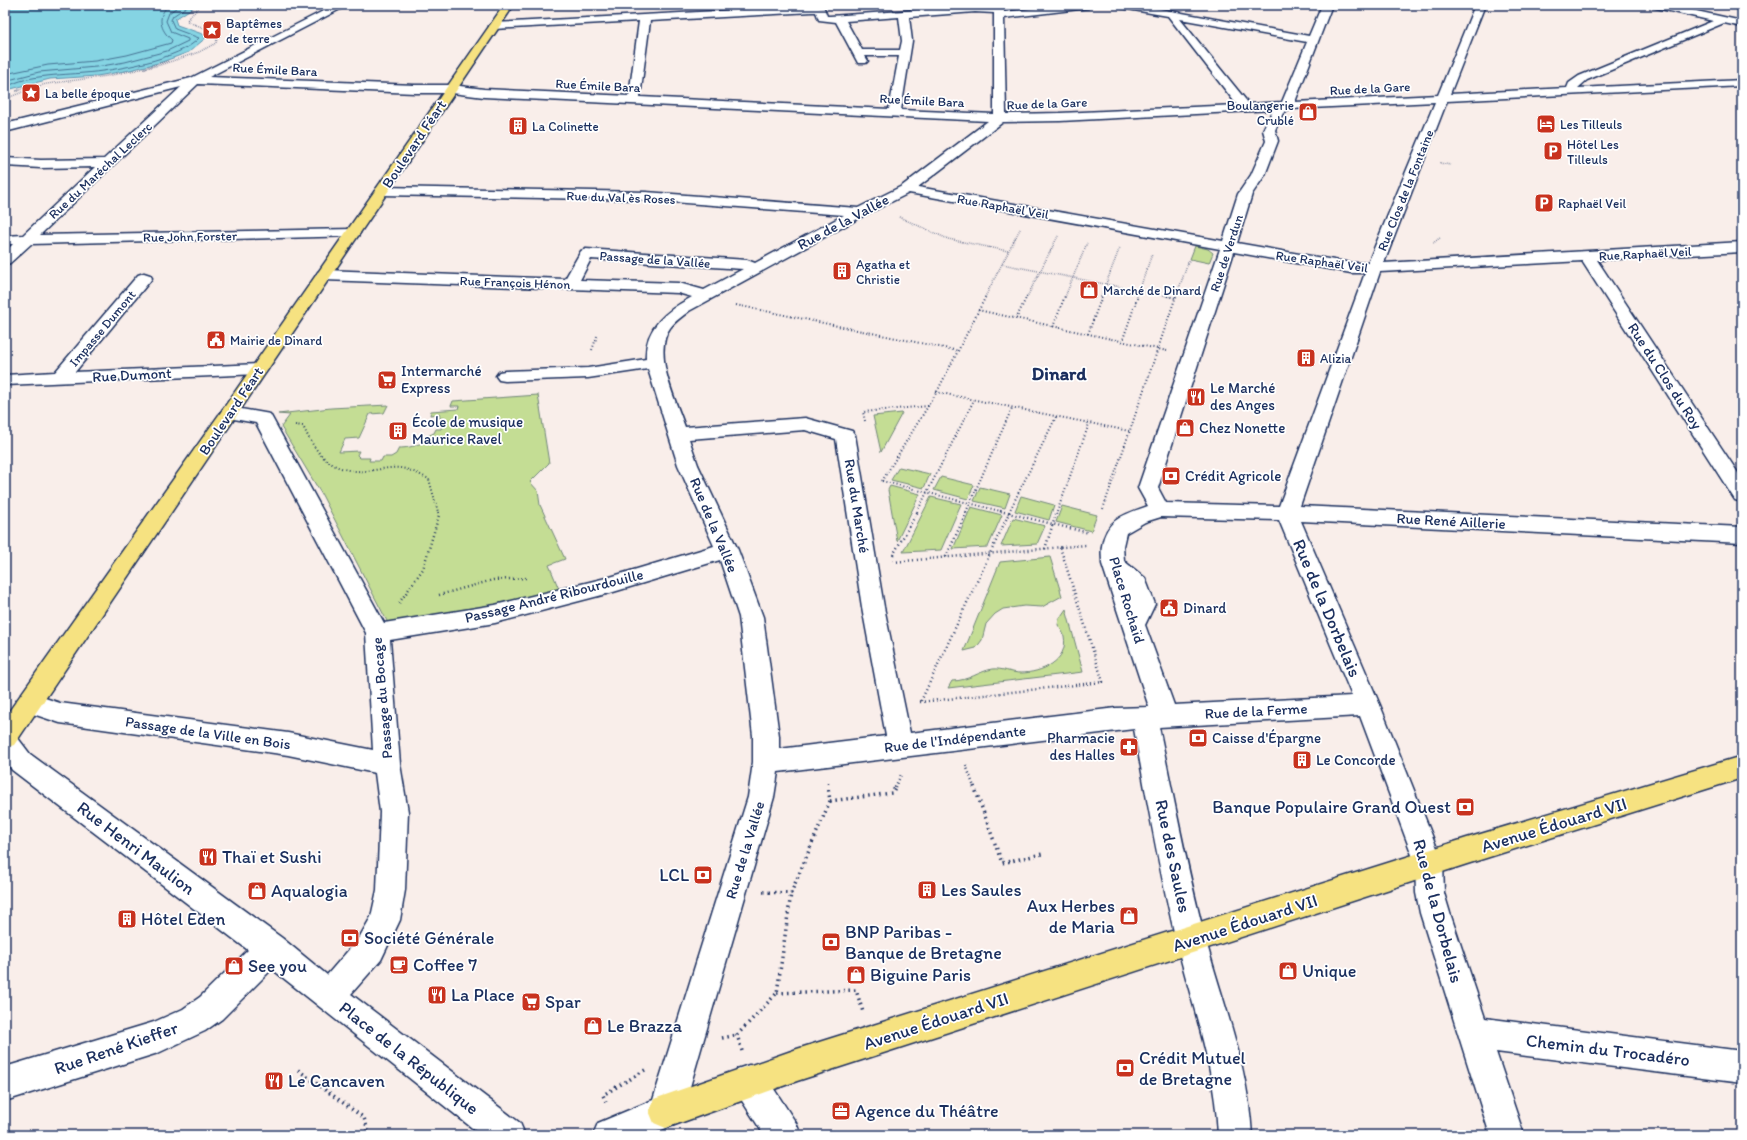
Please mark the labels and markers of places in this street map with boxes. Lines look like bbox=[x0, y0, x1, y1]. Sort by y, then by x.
place label: Baptêmes de terre bbox=[226, 16, 282, 46]
place icon: Baptêmes de terre bbox=[201, 19, 223, 41]
place icon: La belle époque bbox=[20, 82, 42, 104]
place label: La belle époque bbox=[45, 86, 131, 101]
place label: Boulangerie Crublé bbox=[1227, 98, 1294, 128]
shop icon: Boulangerie Crublé bbox=[1297, 101, 1319, 123]
hotel icon: Les Tilleuls bbox=[1535, 113, 1557, 135]
building icon: La Colinette bbox=[507, 115, 529, 137]
place label: Les Tilleuls bbox=[1560, 117, 1623, 132]
place label: La Colinette bbox=[532, 119, 599, 134]
place label: Hôtel Les Tilleuls bbox=[1567, 137, 1619, 167]
parking icon: Hôtel Les Tilleuls bbox=[1542, 140, 1564, 162]
parking icon: Raphaël Veil bbox=[1533, 192, 1555, 214]
place label: Raphaël Veil bbox=[1558, 196, 1627, 211]
place label: Agatha et Christie bbox=[856, 257, 910, 287]
building icon: Agatha et Christie bbox=[831, 260, 853, 282]
shop icon: Marché de Dinard bbox=[1078, 279, 1100, 301]
place label: Marché de Dinard bbox=[1103, 283, 1201, 298]
public building icon: Mairie de Dinard bbox=[205, 329, 227, 351]
place label: Mairie de Dinard bbox=[230, 333, 322, 348]
building icon: Alizia bbox=[1295, 347, 1317, 369]
place label: Alizia bbox=[1320, 351, 1352, 366]
place label: Intermarché Express bbox=[401, 362, 482, 397]
supermarket icon: Intermarché Express bbox=[376, 369, 398, 391]
place label: Le Marché des Anges bbox=[1210, 379, 1276, 414]
restaurant icon: Le Marché des Anges bbox=[1185, 386, 1207, 408]
place label: École de musique Maurice Ravel bbox=[412, 413, 523, 448]
shop icon: Chez Nonette bbox=[1174, 417, 1196, 439]
place label: Chez Nonette bbox=[1199, 419, 1285, 437]
building icon: École de musique Maurice Ravel bbox=[387, 420, 409, 442]
bank icon: Crédit Agricole bbox=[1160, 465, 1182, 487]
place label: Crédit Agricole bbox=[1185, 467, 1281, 485]
public building icon: Dinard bbox=[1158, 597, 1180, 619]
place label: Dinard bbox=[1183, 599, 1226, 617]
bank icon: Caisse d'Épargne bbox=[1187, 727, 1209, 749]
place label: Pharmacie des Halles bbox=[1047, 729, 1115, 764]
place label: Caisse d'Épargne bbox=[1212, 729, 1321, 747]
pharmacy icon: Pharmacie des Halles bbox=[1118, 736, 1140, 758]
building icon: Le Concorde bbox=[1291, 749, 1313, 771]
place label: Le Concorde bbox=[1316, 751, 1396, 769]
place label: Banque Populaire Grand Ouest bbox=[1212, 796, 1451, 818]
bank icon: Banque Populaire Grand Ouest bbox=[1454, 796, 1476, 818]
restaurant icon: Thaï et Sushi bbox=[197, 846, 219, 868]
place label: Thaï et Sushi bbox=[222, 846, 322, 868]
place label: LCL bbox=[659, 864, 689, 886]
bank icon: LCL bbox=[692, 864, 714, 886]
building icon: Les Saules bbox=[916, 879, 938, 901]
place label: Les Saules bbox=[941, 879, 1022, 901]
shop icon: Aqualogia bbox=[246, 880, 268, 902]
place label: Aqualogia bbox=[271, 880, 348, 902]
place label: Aux Herbes de Maria bbox=[1027, 895, 1116, 938]
shop icon: Aux Herbes de Maria bbox=[1118, 905, 1140, 927]
building icon: Hôtel Eden bbox=[116, 908, 138, 930]
place label: Hôtel Eden bbox=[141, 908, 226, 930]
place label: BNP Paribas - Banque de Bretagne bbox=[845, 921, 1002, 964]
bank icon: Société Générale bbox=[339, 927, 361, 949]
place label: Société Générale bbox=[364, 927, 494, 949]
bank icon: BNP Paribas - Banque de Bretagne bbox=[820, 931, 842, 953]
cafe icon: Coffee 7 bbox=[388, 954, 410, 976]
place label: Coffee 7 bbox=[413, 954, 477, 976]
shop icon: See you bbox=[223, 955, 245, 977]
place label: See you bbox=[248, 955, 307, 977]
shop icon: Unique bbox=[1277, 960, 1299, 982]
place label: Unique bbox=[1302, 960, 1356, 982]
shop icon: Biguine Paris bbox=[845, 964, 867, 986]
place label: Biguine Paris bbox=[870, 964, 971, 986]
restaurant icon: La Place bbox=[426, 984, 448, 1006]
place label: La Place bbox=[451, 984, 515, 1006]
supermarket icon: Spar bbox=[520, 991, 542, 1013]
place label: Spar bbox=[545, 991, 581, 1013]
shop icon: Le Brazza bbox=[582, 1015, 604, 1037]
place label: Le Brazza bbox=[607, 1015, 683, 1037]
place label: Crédit Mutuel de Bretagne bbox=[1139, 1047, 1246, 1090]
bank icon: Crédit Mutuel de Bretagne bbox=[1114, 1057, 1136, 1079]
restaurant icon: Le Cancaven bbox=[263, 1070, 285, 1092]
place label: Le Cancaven bbox=[288, 1070, 385, 1092]
office icon: Agence du Théâtre bbox=[830, 1100, 852, 1122]
place label: Agence du Théâtre bbox=[855, 1100, 999, 1122]

